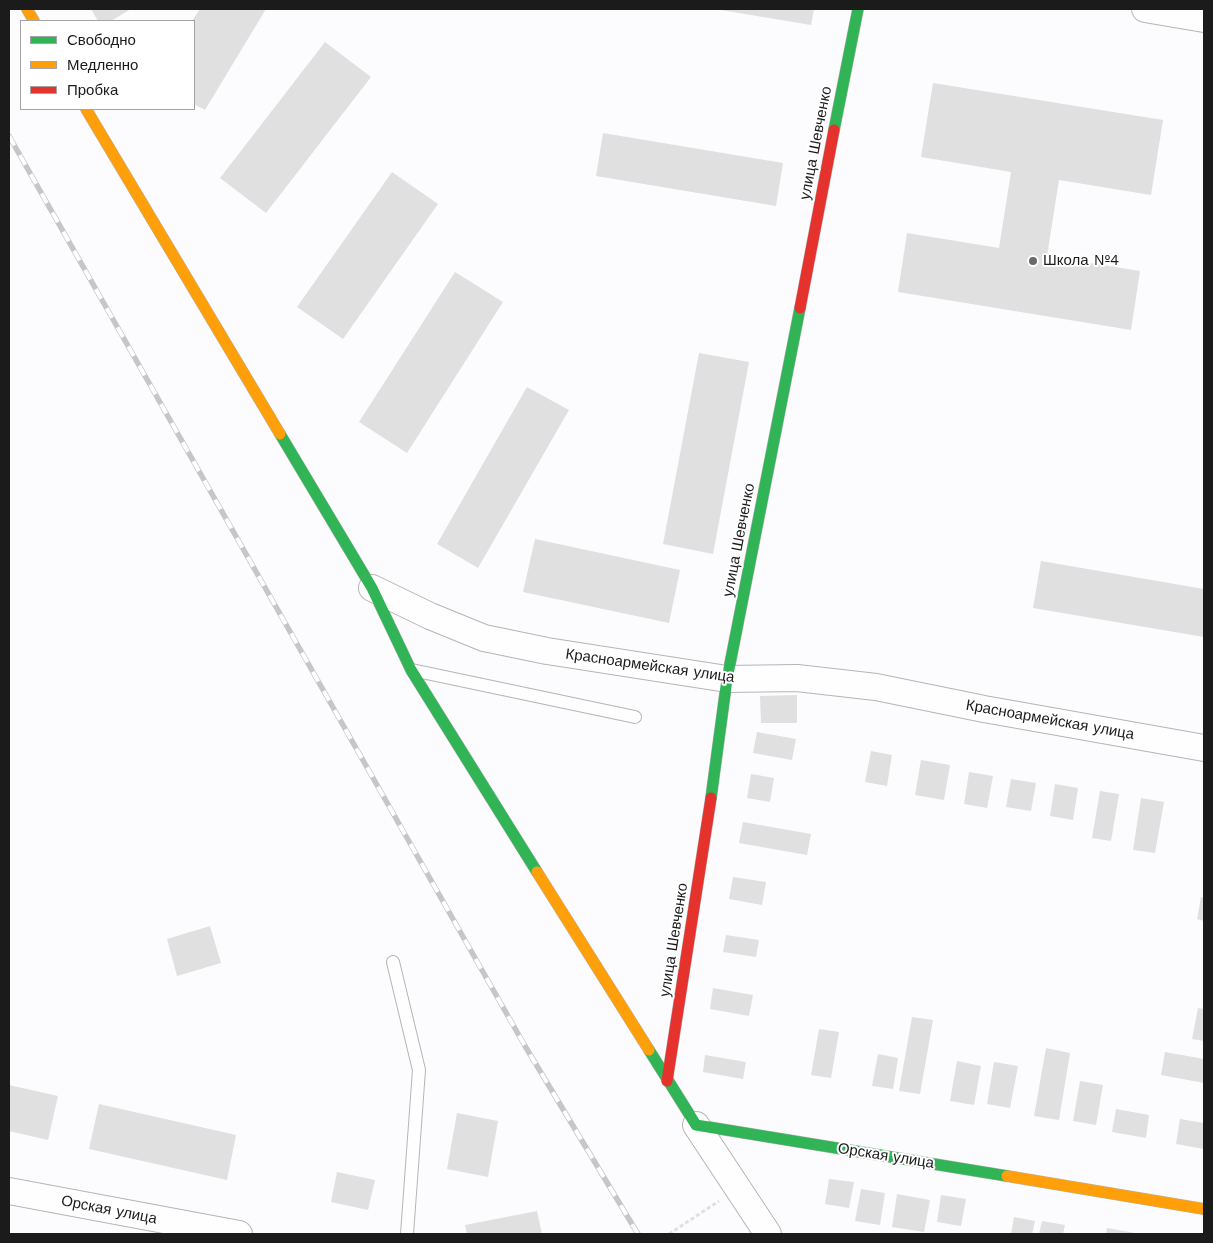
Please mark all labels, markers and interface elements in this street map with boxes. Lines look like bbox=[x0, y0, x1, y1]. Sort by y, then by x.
legend bbox=[20, 20, 195, 110]
text: Свободно bbox=[67, 31, 136, 49]
text: Медленно bbox=[67, 56, 138, 74]
text: Пробка bbox=[67, 81, 118, 99]
street label: улица Шевченко bbox=[796, 85, 836, 201]
place label: Школа №4 bbox=[1043, 252, 1119, 270]
marker: Школа №4 bbox=[1027, 255, 1039, 267]
street label: улица Шевченко bbox=[719, 482, 759, 598]
street label: Красноармейская улица bbox=[564, 645, 736, 687]
street label: Красноармейская улица bbox=[964, 696, 1136, 744]
street label: улица Шевченко bbox=[656, 882, 692, 998]
street label: Орская улица bbox=[837, 1140, 935, 1172]
street label: Орская улица bbox=[60, 1192, 158, 1228]

